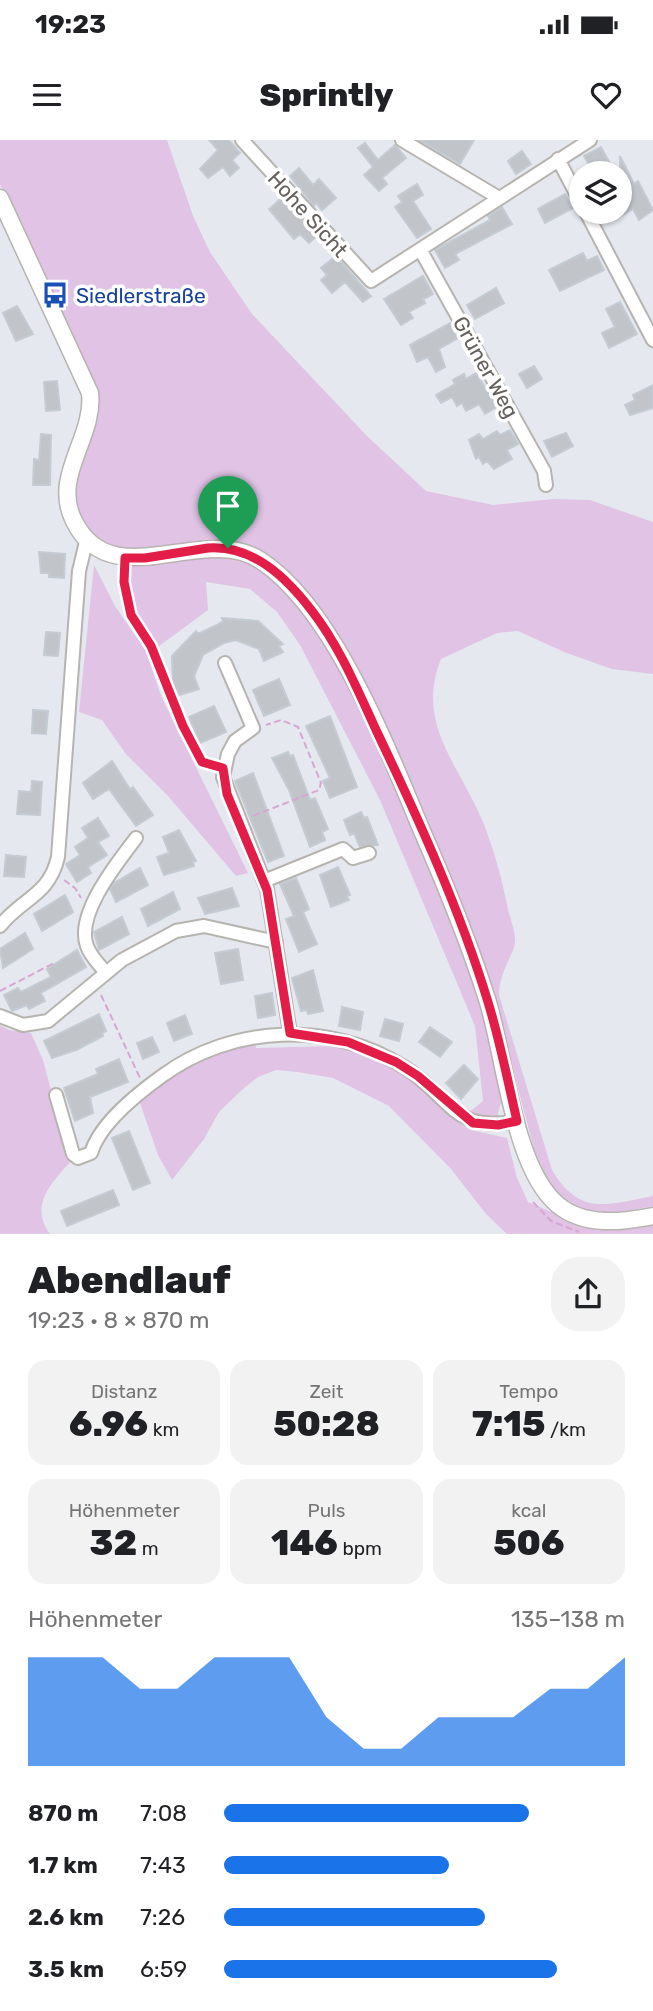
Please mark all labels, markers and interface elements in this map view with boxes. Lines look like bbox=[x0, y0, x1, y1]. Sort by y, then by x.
text: 19:23 bbox=[35, 9, 106, 40]
icon: menu bbox=[28, 76, 66, 114]
text: Sprintly bbox=[259, 76, 394, 114]
icon: heart bbox=[587, 76, 625, 114]
map controls bbox=[569, 161, 632, 224]
button: layers bbox=[569, 161, 632, 224]
street label: Hohe Sicht bbox=[263, 166, 353, 262]
bus stop icon: Siedlerstraße bbox=[40, 280, 70, 310]
place label: Siedlerstraße bbox=[76, 283, 206, 308]
street label: Grüner Weg bbox=[448, 312, 524, 422]
pin bbox=[198, 476, 258, 548]
icon: arrive bbox=[209, 487, 247, 525]
text: Abendlauf bbox=[28, 1257, 231, 1303]
button: share bbox=[551, 1257, 625, 1331]
text: 19:23 · 8 × 870 m bbox=[28, 1306, 209, 1334]
text: Distanz bbox=[91, 1380, 157, 1403]
text: Zeit bbox=[310, 1380, 343, 1403]
text: Tempo bbox=[499, 1380, 558, 1403]
text: 6.96 bbox=[69, 1403, 148, 1445]
text: 50:28 bbox=[273, 1403, 380, 1445]
text: 7:15 bbox=[472, 1403, 545, 1445]
text: km bbox=[148, 1418, 179, 1441]
text: /km bbox=[545, 1418, 586, 1441]
text: Höhenmeter bbox=[69, 1499, 180, 1522]
text: Puls bbox=[308, 1499, 345, 1522]
text: kcal bbox=[511, 1499, 546, 1522]
text: 32 bbox=[90, 1522, 137, 1564]
text: 146 bbox=[271, 1522, 338, 1564]
text: 506 bbox=[493, 1522, 564, 1564]
text: m bbox=[137, 1537, 159, 1560]
text: bpm bbox=[338, 1537, 382, 1560]
text: Höhenmeter bbox=[28, 1605, 162, 1633]
text: 135–138 m bbox=[511, 1605, 625, 1633]
text: 870 m bbox=[28, 1799, 98, 1827]
text: 7:08 bbox=[140, 1799, 187, 1827]
text: 1.7 km bbox=[28, 1851, 98, 1879]
text: 7:43 bbox=[140, 1851, 186, 1879]
text: 2.6 km bbox=[28, 1903, 104, 1931]
text: 7:26 bbox=[140, 1903, 185, 1931]
text: 3.5 km bbox=[28, 1955, 104, 1983]
text: 6:59 bbox=[140, 1955, 187, 1983]

